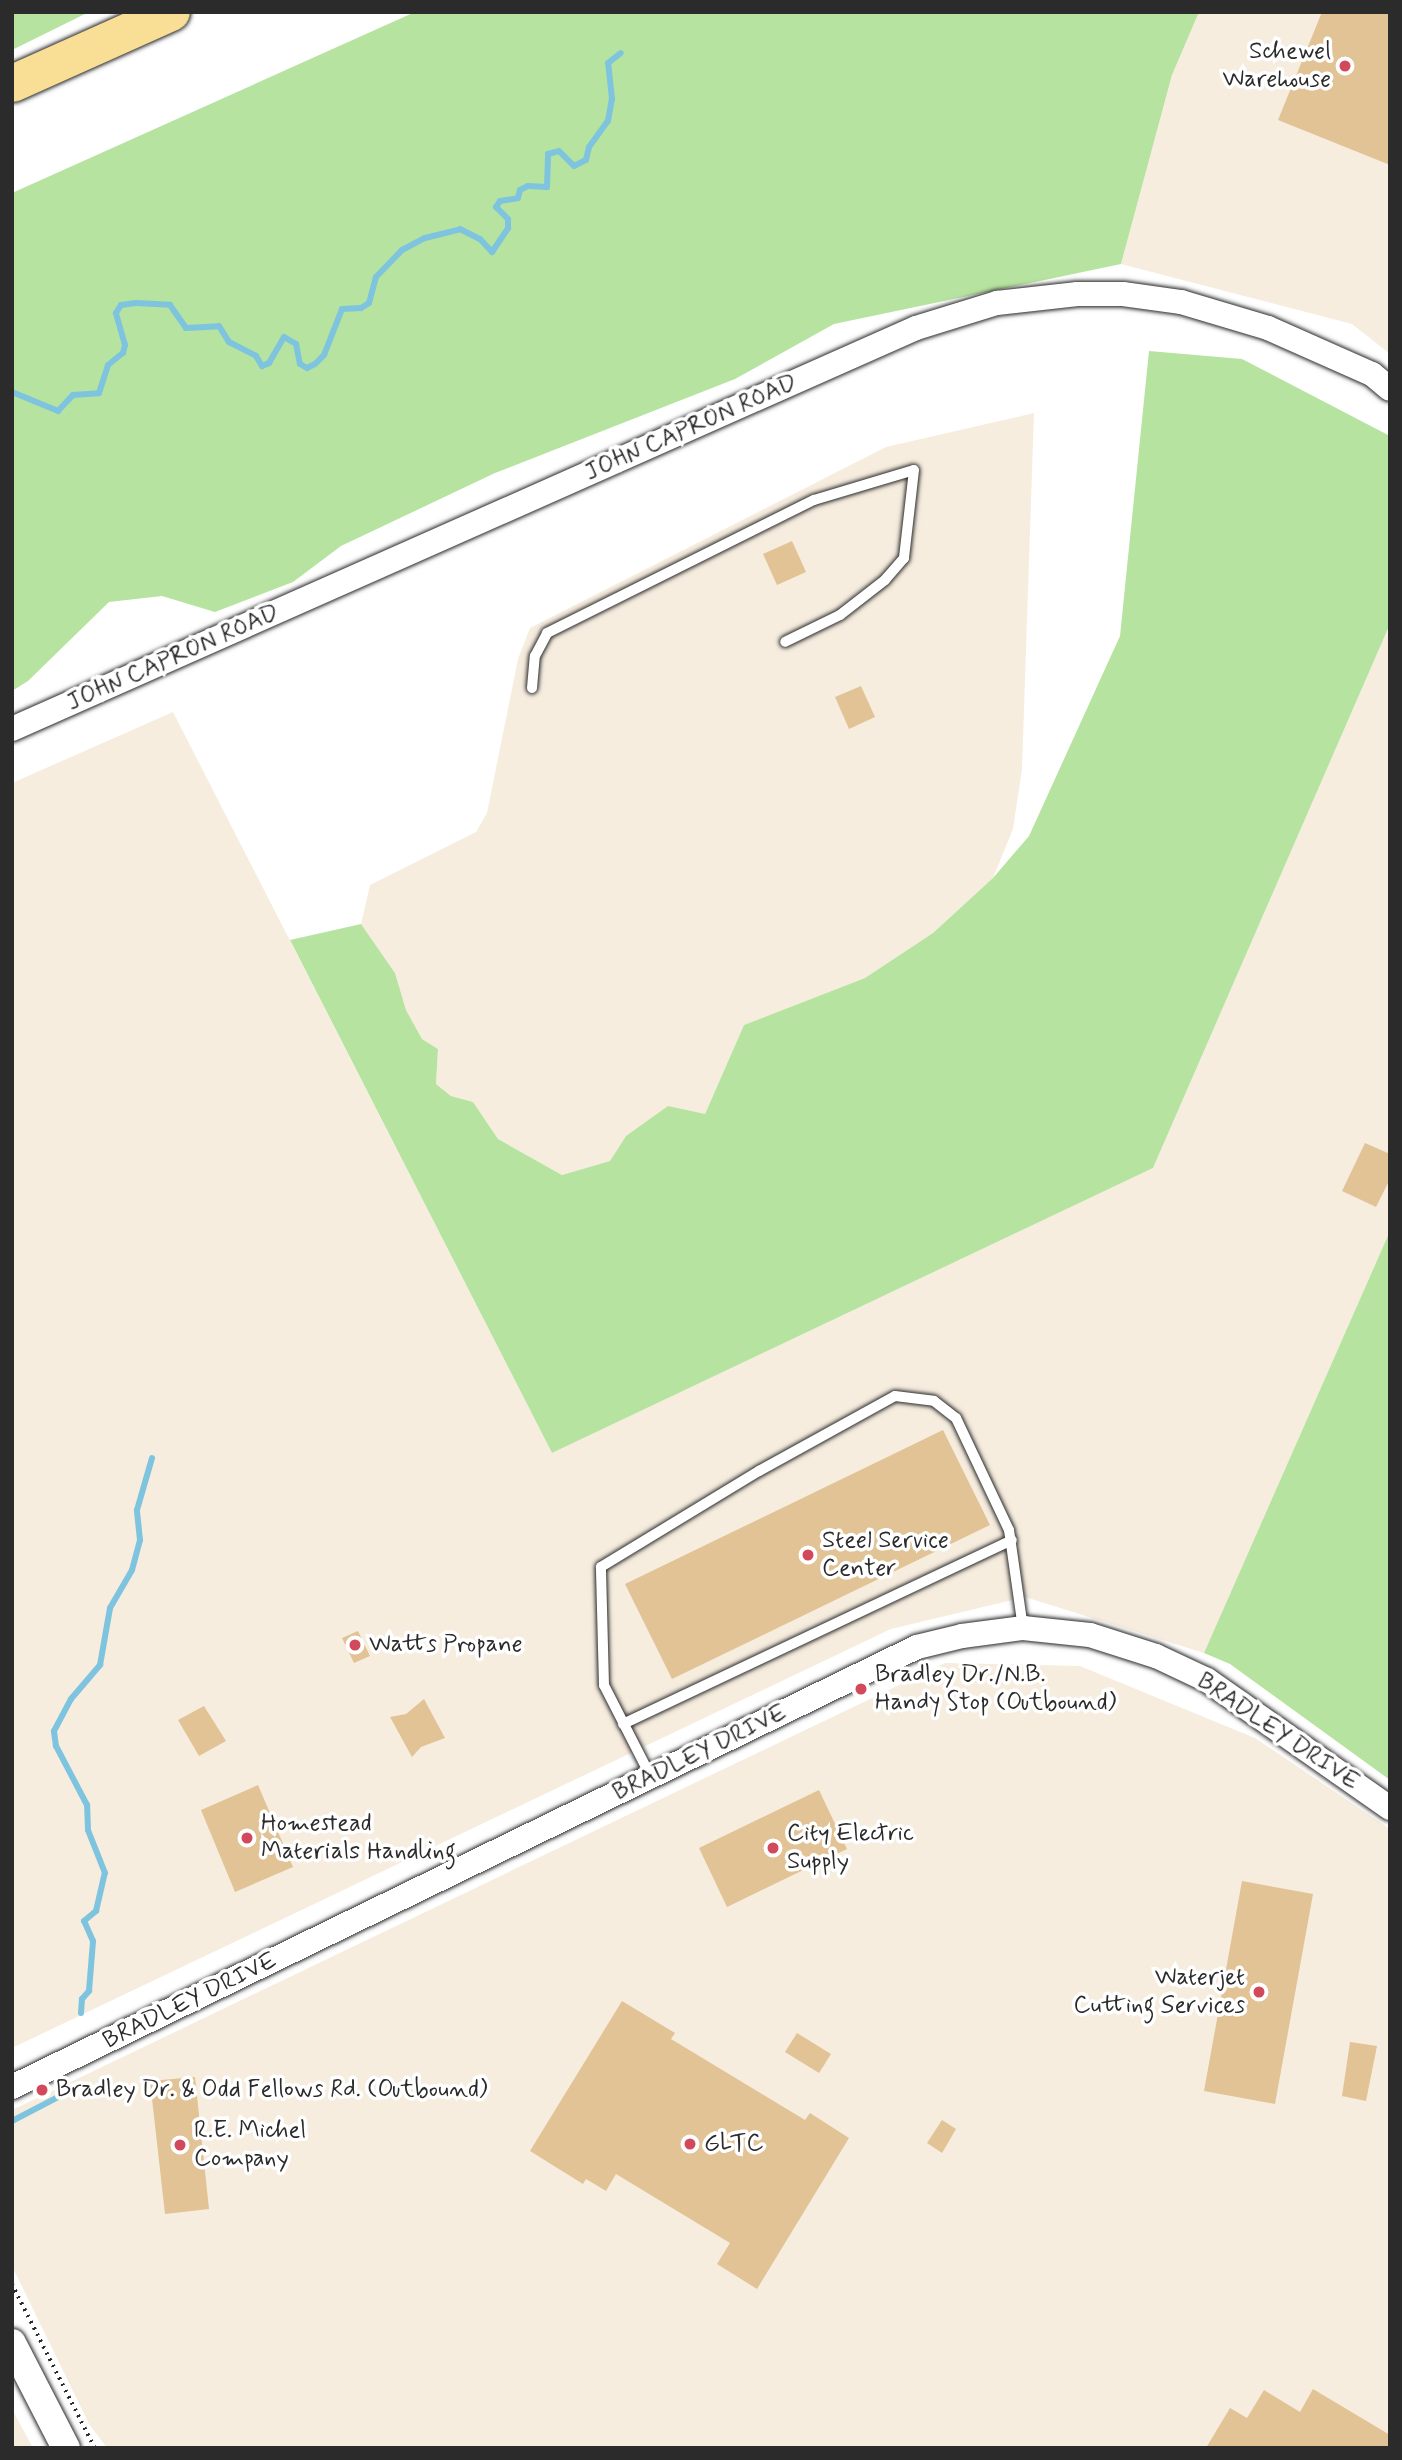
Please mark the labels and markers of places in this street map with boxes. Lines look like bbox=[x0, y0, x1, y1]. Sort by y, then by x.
place label: Schewel Warehouse bbox=[1222, 38, 1331, 94]
marker: Schewel Warehouse bbox=[1337, 58, 1353, 74]
place label: Steel Service Center bbox=[822, 1527, 950, 1583]
marker: Steel Service Center bbox=[800, 1547, 816, 1563]
place label: Watts Propane bbox=[369, 1631, 523, 1659]
marker: Watts Propane bbox=[347, 1637, 363, 1653]
place label: Bradley Dr./N.B. Handy Stop (Outbound) bbox=[875, 1661, 1115, 1717]
marker: Bradley Dr./N.B. Handy Stop (Outbound) bbox=[853, 1681, 869, 1697]
place label: Homestead Materials Handling bbox=[261, 1810, 458, 1866]
place label: City Electric Supply bbox=[787, 1820, 911, 1876]
marker: Homestead Materials Handling bbox=[239, 1830, 255, 1846]
marker: City Electric Supply bbox=[765, 1840, 781, 1856]
place label: Waterjet Cutting Services bbox=[1075, 1964, 1245, 2020]
marker: Waterjet Cutting Services bbox=[1251, 1984, 1267, 2000]
place label: Bradley Dr. & Odd Fellows Rd. (Outbound) bbox=[56, 2076, 482, 2104]
marker: Bradley Dr. & Odd Fellows Rd. (Outbound) bbox=[34, 2082, 50, 2098]
place label: R.E. Michel Company bbox=[194, 2117, 306, 2173]
place label: GLTC bbox=[704, 2130, 764, 2158]
marker: GLTC bbox=[682, 2136, 698, 2152]
marker: R.E. Michel Company bbox=[172, 2137, 188, 2153]

